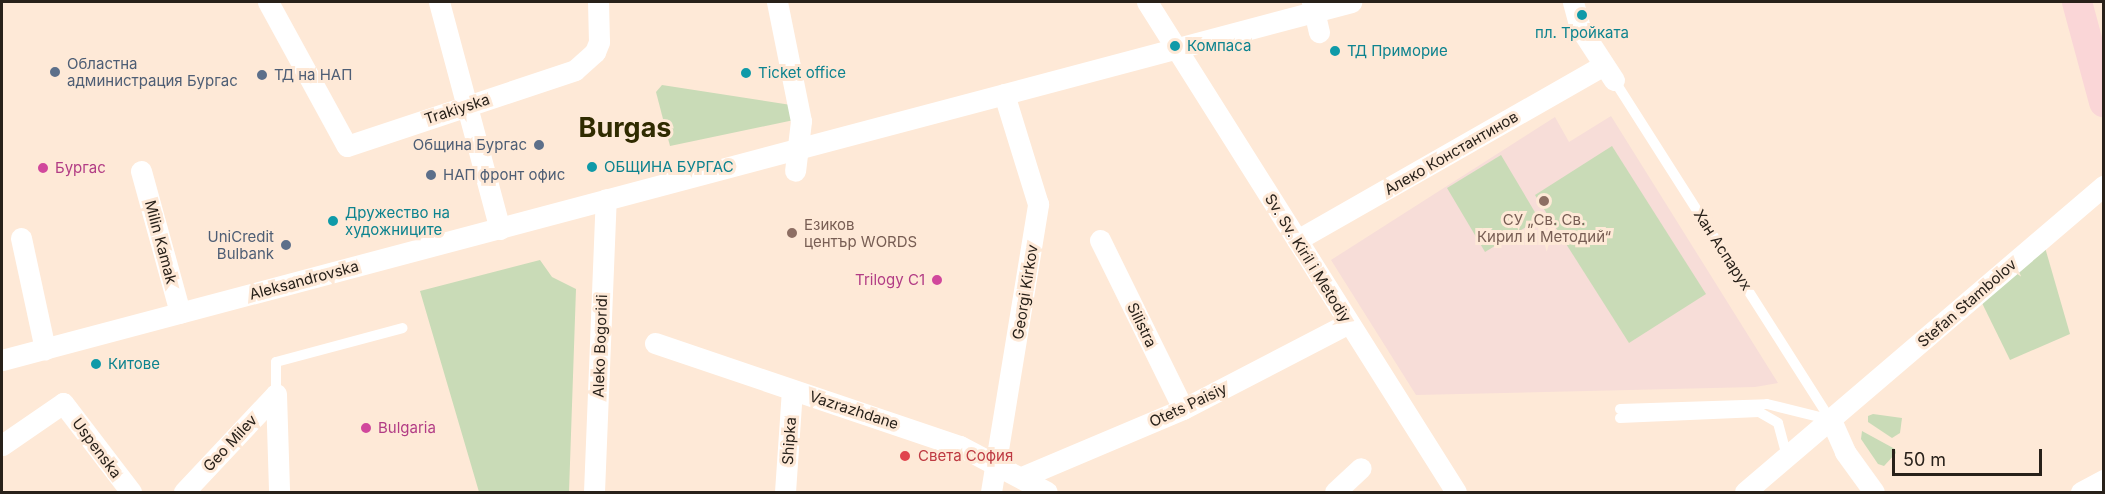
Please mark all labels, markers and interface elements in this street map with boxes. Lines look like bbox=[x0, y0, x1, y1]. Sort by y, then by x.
marker: пл. Тройката bbox=[1575, 8, 1589, 22]
place label: пл. Тройката bbox=[1535, 24, 1629, 42]
place label: Компаса bbox=[1187, 37, 1251, 55]
marker: Компаса bbox=[1168, 39, 1182, 53]
place label: ТД Приморие bbox=[1347, 42, 1448, 60]
marker: ТД Приморие bbox=[1328, 44, 1342, 58]
place label: Областна администрация Бургас bbox=[67, 54, 238, 89]
place label: Ticket office bbox=[758, 64, 846, 82]
marker: Областна администрация Бургас bbox=[48, 65, 62, 79]
place label: ТД на НАП bbox=[274, 66, 352, 84]
marker: Ticket office bbox=[739, 66, 753, 80]
marker: ТД на НАП bbox=[255, 68, 269, 82]
street label: Trakiyska bbox=[422, 90, 492, 128]
street label: Алеко Константинов bbox=[1381, 107, 1521, 199]
district label: Burgas bbox=[579, 112, 671, 144]
place label: Община Бургас bbox=[413, 136, 527, 154]
marker: Община Бургас bbox=[532, 138, 546, 152]
place label: ОБЩИНА БУРГАС bbox=[604, 158, 734, 176]
place label: Бургас bbox=[55, 159, 106, 177]
marker: ОБЩИНА БУРГАС bbox=[585, 160, 599, 174]
marker: Бургас bbox=[36, 161, 50, 175]
place label: НАП фронт офис bbox=[443, 166, 565, 184]
marker: НАП фронт офис bbox=[424, 168, 438, 182]
street label: Sv. Sv. Kiril i Metodiy bbox=[1261, 190, 1355, 326]
marker: СУ „Св. Св. Кирил и Методий“ bbox=[1537, 194, 1551, 208]
street label: Milin Kamak bbox=[141, 198, 181, 286]
place label: Дружество на художниците bbox=[345, 203, 450, 238]
street label: Хан Аспарух bbox=[1690, 206, 1756, 294]
place label: СУ „Св. Св. Кирил и Методий“ bbox=[1477, 210, 1611, 245]
marker: Дружество на художниците bbox=[326, 214, 340, 228]
place label: Езиков център WORDS bbox=[804, 215, 917, 250]
marker: Езиков център WORDS bbox=[785, 226, 799, 240]
place label: UniCredit Bulbank bbox=[208, 227, 274, 262]
marker: UniCredit Bulbank bbox=[279, 238, 293, 252]
street label: Georgi Kirkov bbox=[1009, 243, 1041, 341]
street label: Stefan Stambolov bbox=[1914, 255, 2020, 351]
street label: Aleksandrovska bbox=[247, 257, 361, 303]
place label: Trilogy C1 bbox=[855, 271, 925, 289]
marker: Trilogy C1 bbox=[930, 273, 944, 287]
street label: Aleko Bogoridi bbox=[589, 294, 611, 398]
street label: Silistra bbox=[1124, 300, 1160, 350]
place label: Китове bbox=[108, 355, 160, 373]
marker: Китове bbox=[89, 357, 103, 371]
street label: Otets Paisiy bbox=[1146, 379, 1230, 431]
street label: Vazrazhdane bbox=[807, 387, 901, 433]
street label: Geo Milev bbox=[199, 411, 261, 475]
street label: Uspenska bbox=[69, 414, 125, 482]
street label: Shipka bbox=[778, 416, 800, 466]
place label: Bulgaria bbox=[378, 419, 436, 437]
marker: Bulgaria bbox=[359, 421, 373, 435]
scale bar bbox=[1895, 437, 2045, 475]
marker: Света София bbox=[896, 447, 914, 465]
place label: Света София bbox=[918, 447, 1013, 465]
text: 50 m bbox=[1903, 449, 1946, 470]

